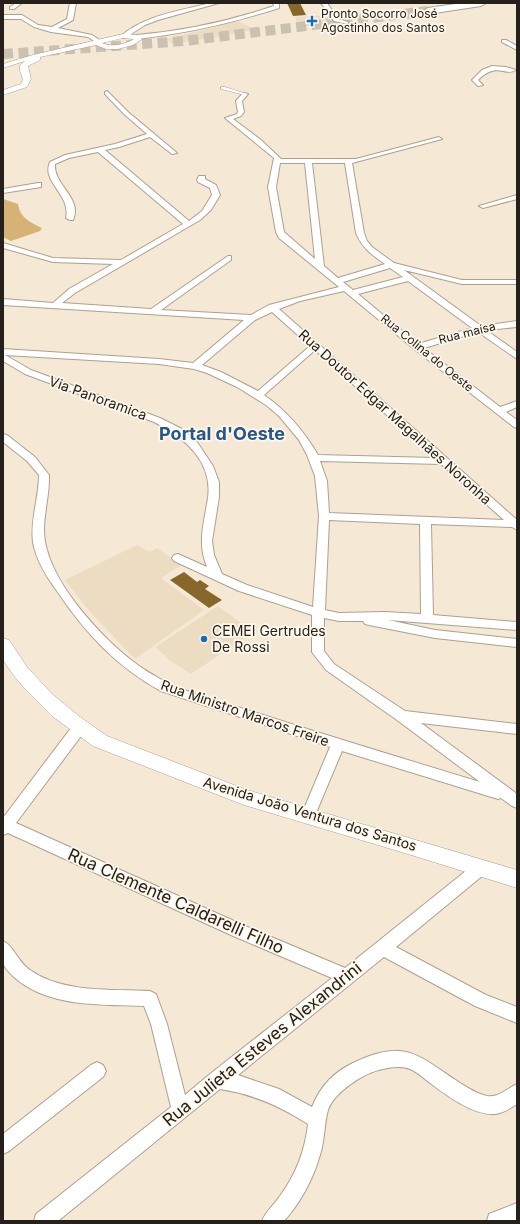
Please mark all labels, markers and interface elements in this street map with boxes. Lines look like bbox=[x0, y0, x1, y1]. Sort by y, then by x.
place label: Pronto Socorro José Agostinho dos Santos bbox=[321, 6, 445, 35]
marker: Pronto Socorro José Agostinho dos Santos bbox=[306, 15, 318, 27]
street label: Rua Colina do Oeste bbox=[378, 311, 477, 395]
street label: Rua maísa bbox=[437, 318, 497, 347]
street label: Rua Doutor Edgar Magalhães Noronha bbox=[296, 326, 495, 508]
street label: Via Panoramica bbox=[47, 372, 150, 423]
district label: Portal d'Oeste bbox=[159, 423, 285, 444]
place label: CEMEI Gertrudes De Rossi bbox=[212, 622, 326, 655]
marker: CEMEI Gertrudes De Rossi bbox=[199, 634, 209, 644]
street label: Rua Ministro Marcos Freire bbox=[159, 676, 332, 749]
street label: Avenida João Ventura dos Santos bbox=[201, 773, 419, 854]
street label: Rua Clemente Caldarelli Filho bbox=[65, 844, 287, 958]
street label: Rua Julieta Esteves Alexandrini bbox=[159, 958, 365, 1130]

